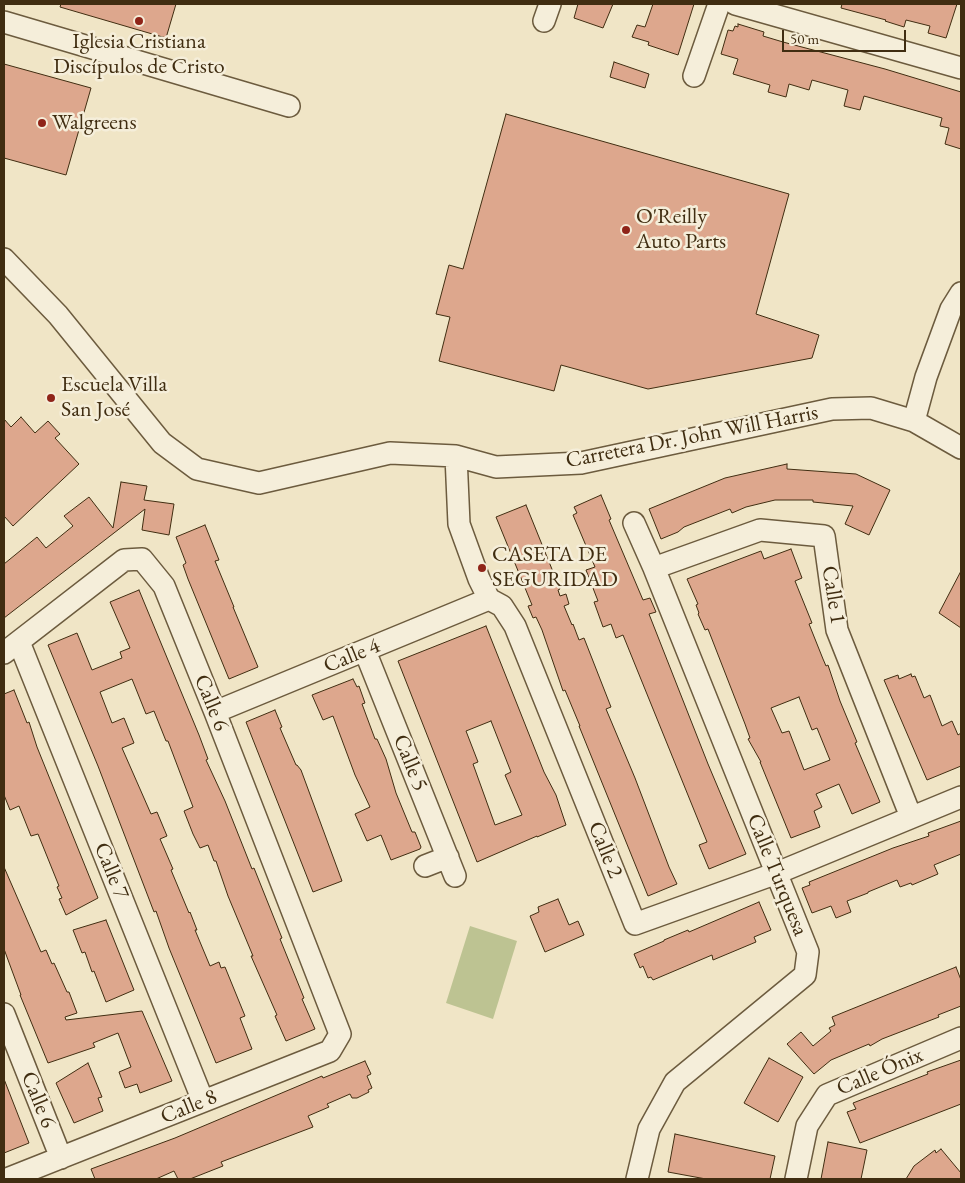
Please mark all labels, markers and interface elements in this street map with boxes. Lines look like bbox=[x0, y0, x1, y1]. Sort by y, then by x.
marker: Iglesia Cristiana Discípulos de Cristo bbox=[133, 15, 145, 27]
scale bar bbox=[785, 20, 909, 52]
place label: Iglesia Cristiana Discípulos de Cristo bbox=[53, 29, 225, 80]
text: 50 m bbox=[790, 29, 819, 48]
place label: Walgreens bbox=[52, 110, 137, 136]
marker: Walgreens bbox=[36, 117, 48, 129]
place label: O'Reilly Auto Parts bbox=[636, 204, 726, 255]
marker: O'Reilly Auto Parts bbox=[620, 224, 632, 236]
place label: Escuela Villa San José bbox=[61, 372, 167, 424]
marker: Escuela Villa San José bbox=[45, 392, 57, 404]
street label: Carretera Dr. John Will Harris bbox=[564, 400, 820, 474]
place label: CASETA DE SEGURIDAD bbox=[492, 542, 618, 594]
marker: CASETA DE SEGURIDAD bbox=[476, 562, 488, 574]
street label: Calle 1 bbox=[815, 564, 851, 626]
street label: Calle 4 bbox=[320, 633, 384, 679]
street label: Calle 6 bbox=[188, 671, 234, 735]
street label: Calle 5 bbox=[387, 731, 433, 795]
street label: Calle Turquesa bbox=[741, 810, 813, 940]
street label: Calle 2 bbox=[582, 818, 628, 882]
street label: Calle 7 bbox=[88, 839, 134, 903]
street label: Calle Ónix bbox=[833, 1042, 927, 1102]
street label: Calle 6 bbox=[15, 1068, 61, 1132]
street label: Calle 8 bbox=[157, 1084, 221, 1130]

